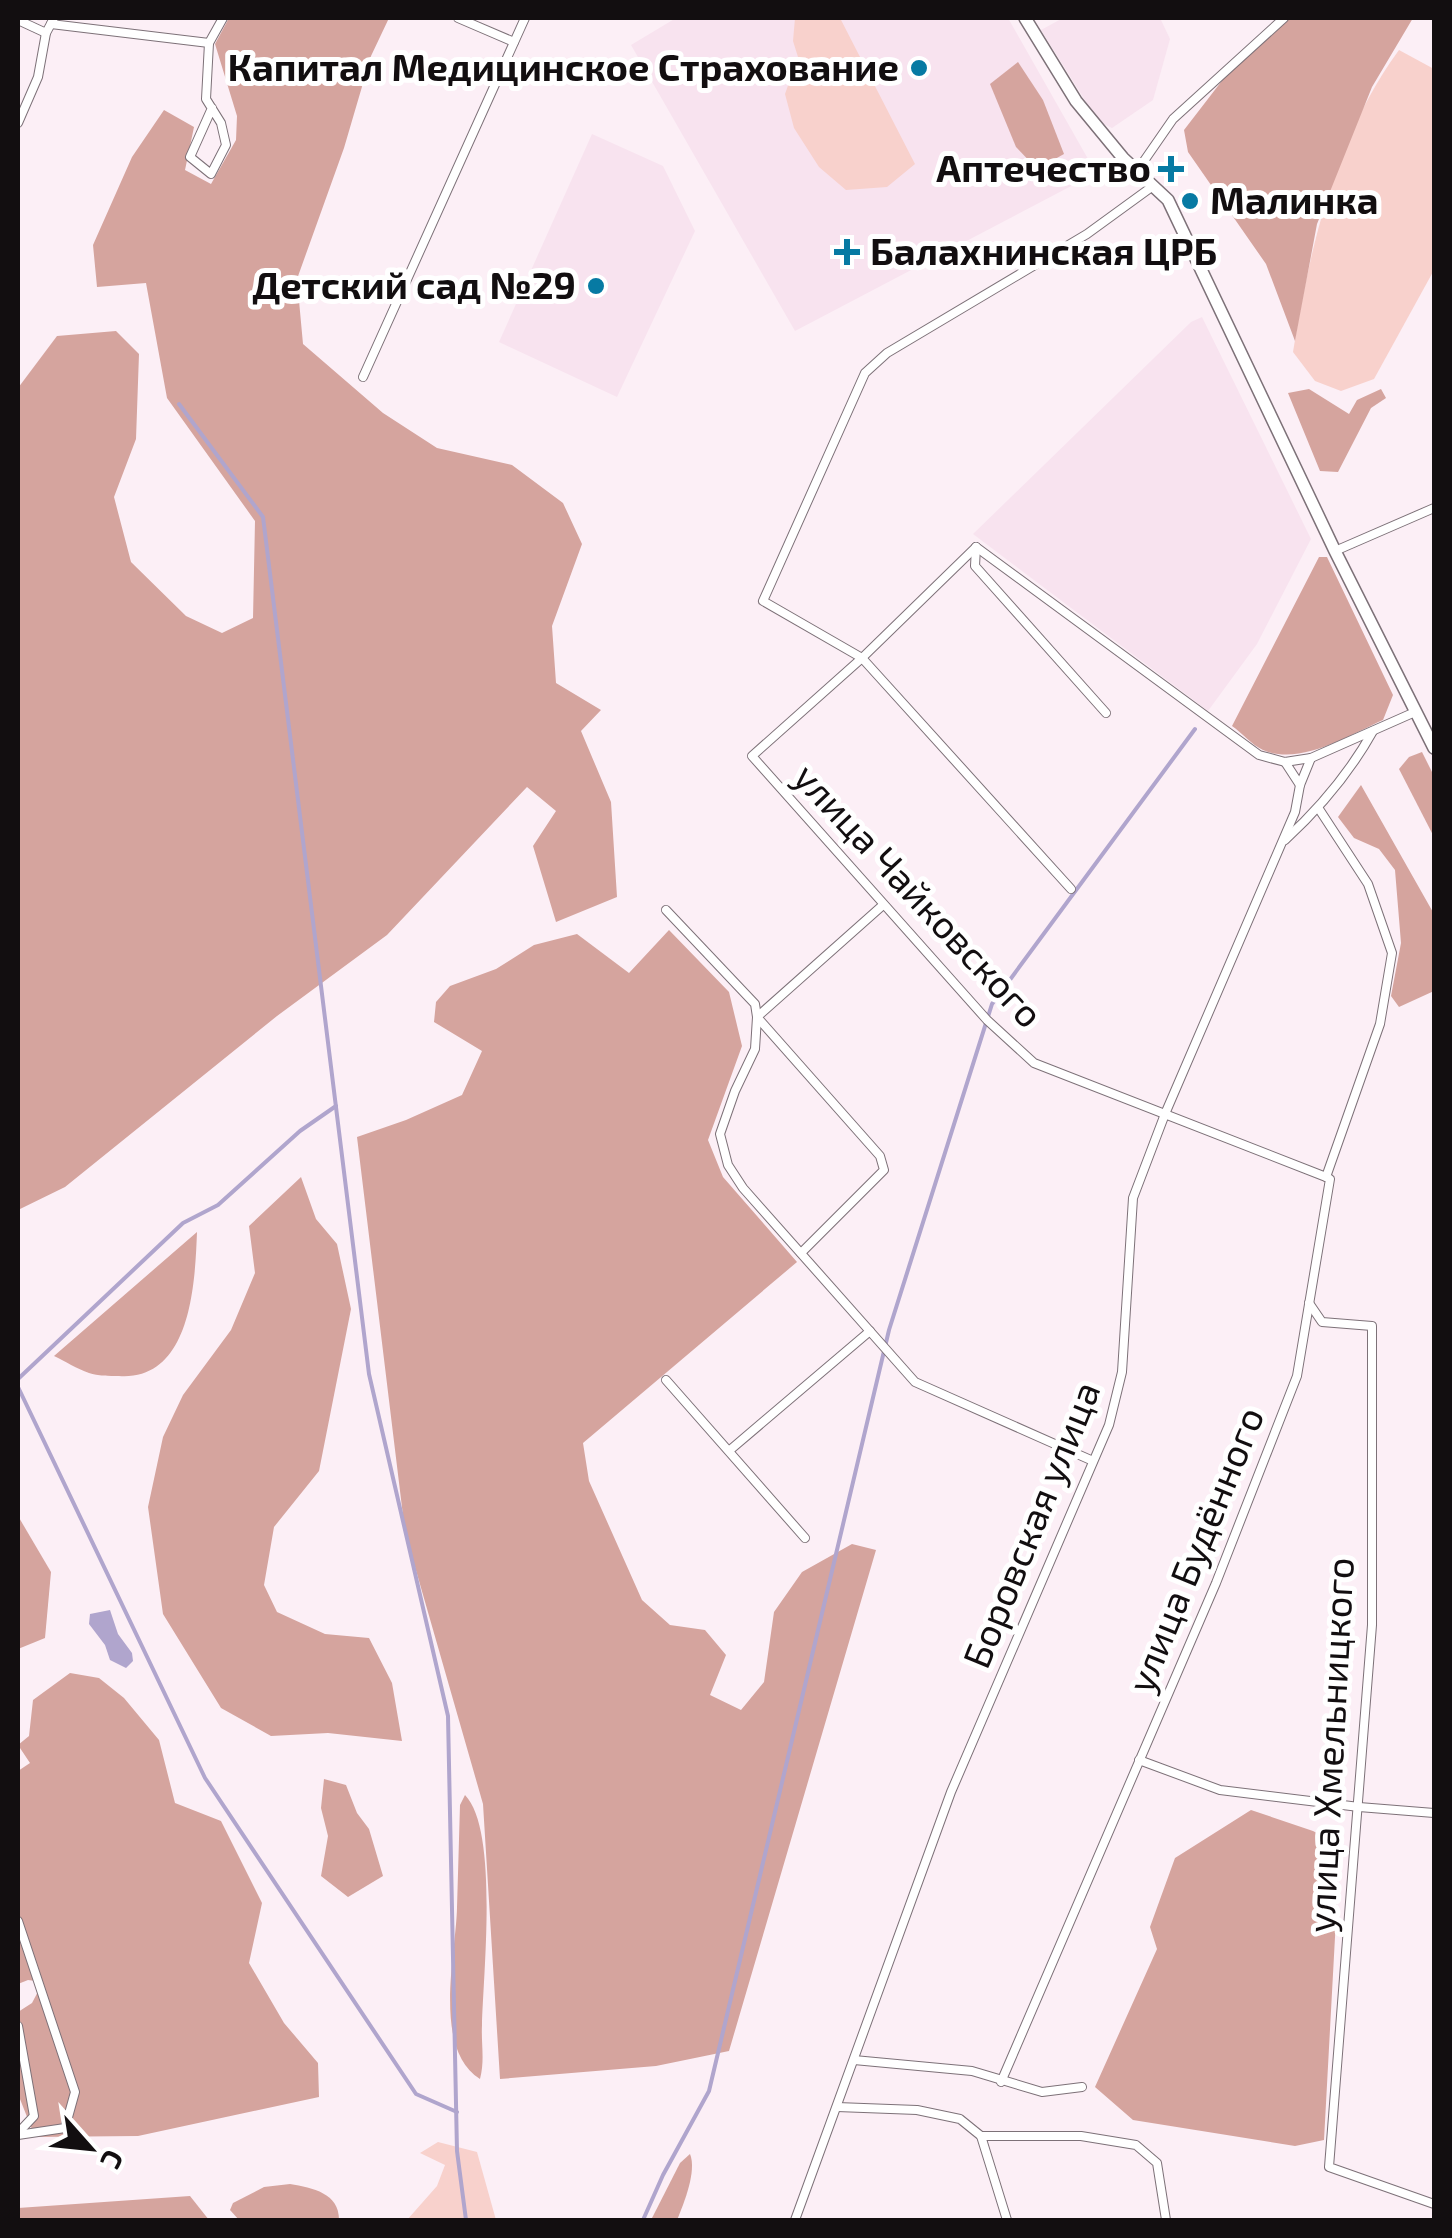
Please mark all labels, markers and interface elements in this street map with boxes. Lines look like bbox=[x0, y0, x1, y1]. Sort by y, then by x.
place label: Капитал Медицинское Страхование bbox=[228, 43, 899, 89]
marker: Капитал Медицинское Страхование bbox=[908, 57, 930, 79]
place label: Аптечество bbox=[936, 144, 1151, 190]
marker: Аптечество bbox=[1160, 158, 1182, 180]
place label: Малинка bbox=[1210, 176, 1379, 222]
marker: Малинка bbox=[1179, 190, 1201, 212]
place label: Балахнинская ЦРБ bbox=[870, 227, 1217, 273]
marker: Балахнинская ЦРБ bbox=[834, 239, 860, 265]
place label: Детский сад №29 bbox=[252, 261, 576, 307]
marker: Детский сад №29 bbox=[585, 275, 607, 297]
street label: улица Чайковского bbox=[785, 753, 1054, 1036]
street label: Боровская улица bbox=[952, 1374, 1109, 1674]
street label: улица Будённого bbox=[1116, 1400, 1272, 1699]
street label: улица Хмельницкого bbox=[1296, 1556, 1362, 1934]
north arrow bbox=[40, 2098, 140, 2198]
text: С bbox=[94, 2145, 132, 2175]

